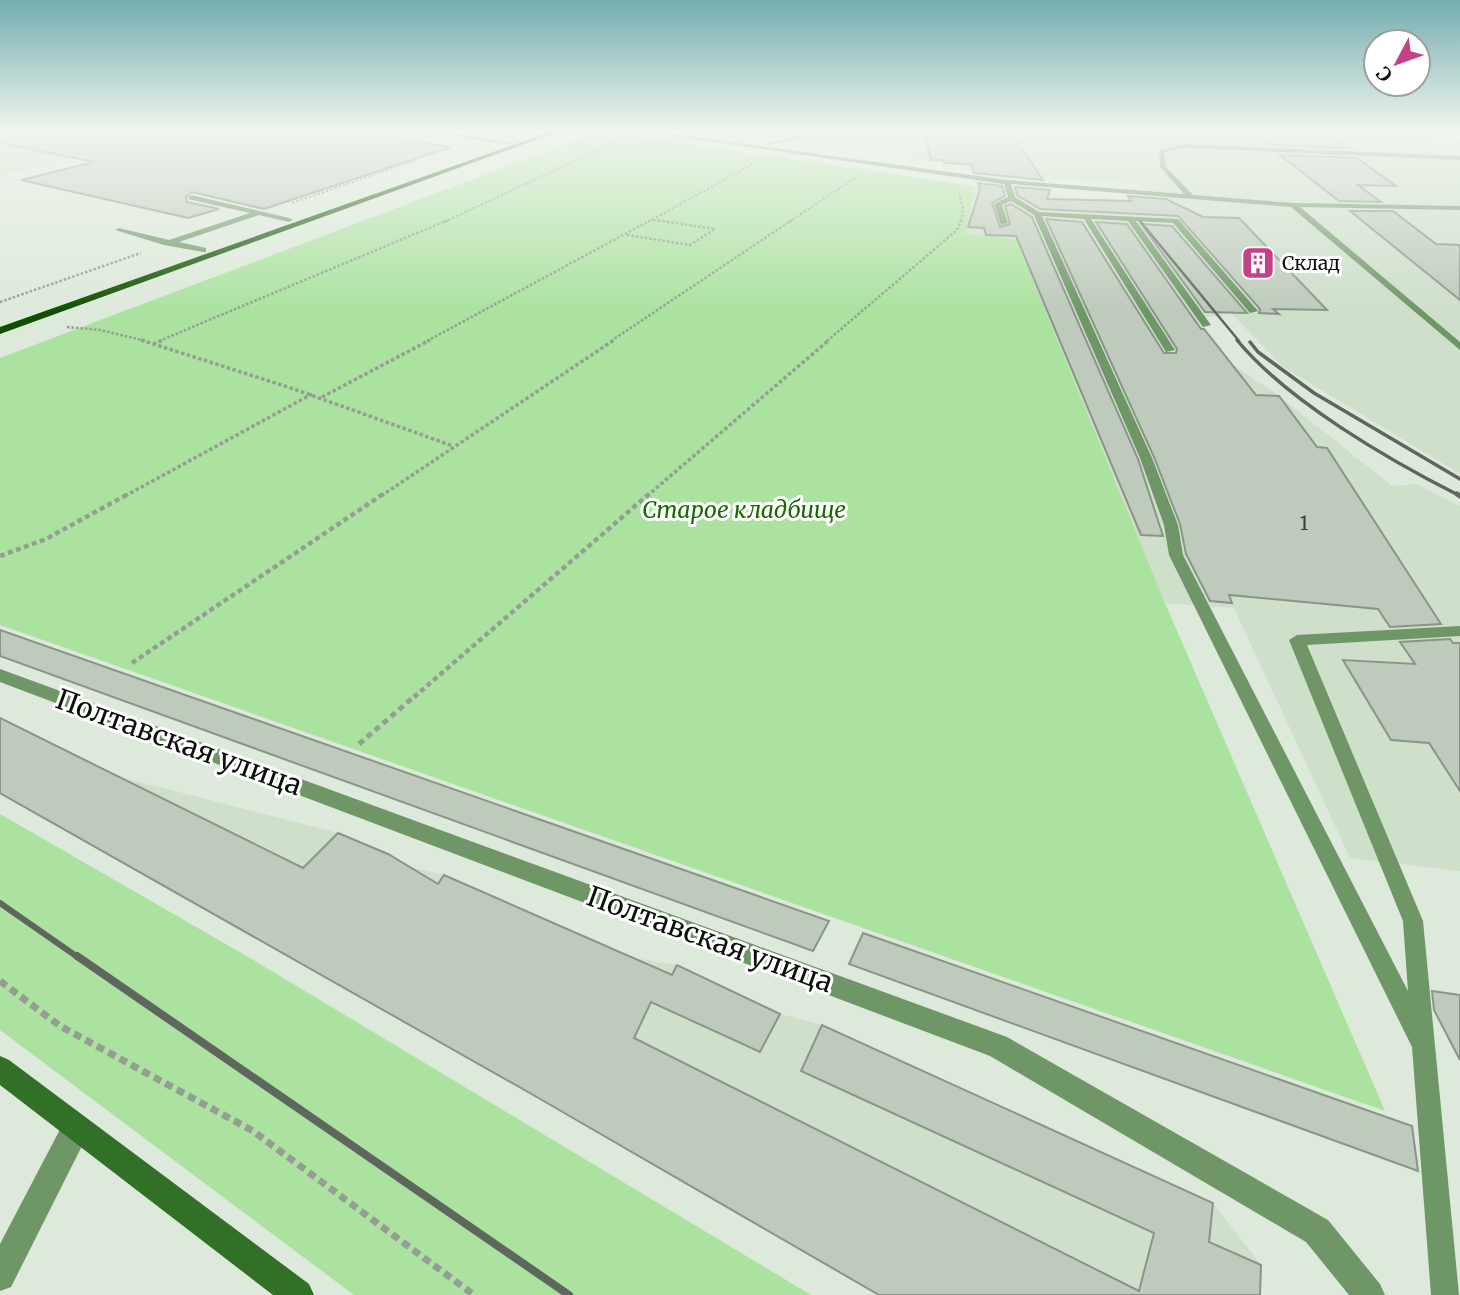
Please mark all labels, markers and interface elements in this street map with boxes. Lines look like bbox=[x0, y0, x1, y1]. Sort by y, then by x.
north arrow bbox=[1362, 28, 1432, 98]
text: С bbox=[1371, 62, 1397, 87]
building icon: Склад bbox=[1239, 244, 1277, 282]
place label: Склад bbox=[1282, 251, 1340, 275]
park label: Старое кладбище bbox=[642, 495, 846, 524]
house number: 1 bbox=[1300, 511, 1309, 535]
street label: Полтавская улица bbox=[51, 681, 307, 803]
street label: Полтавская улица bbox=[582, 878, 838, 1000]

